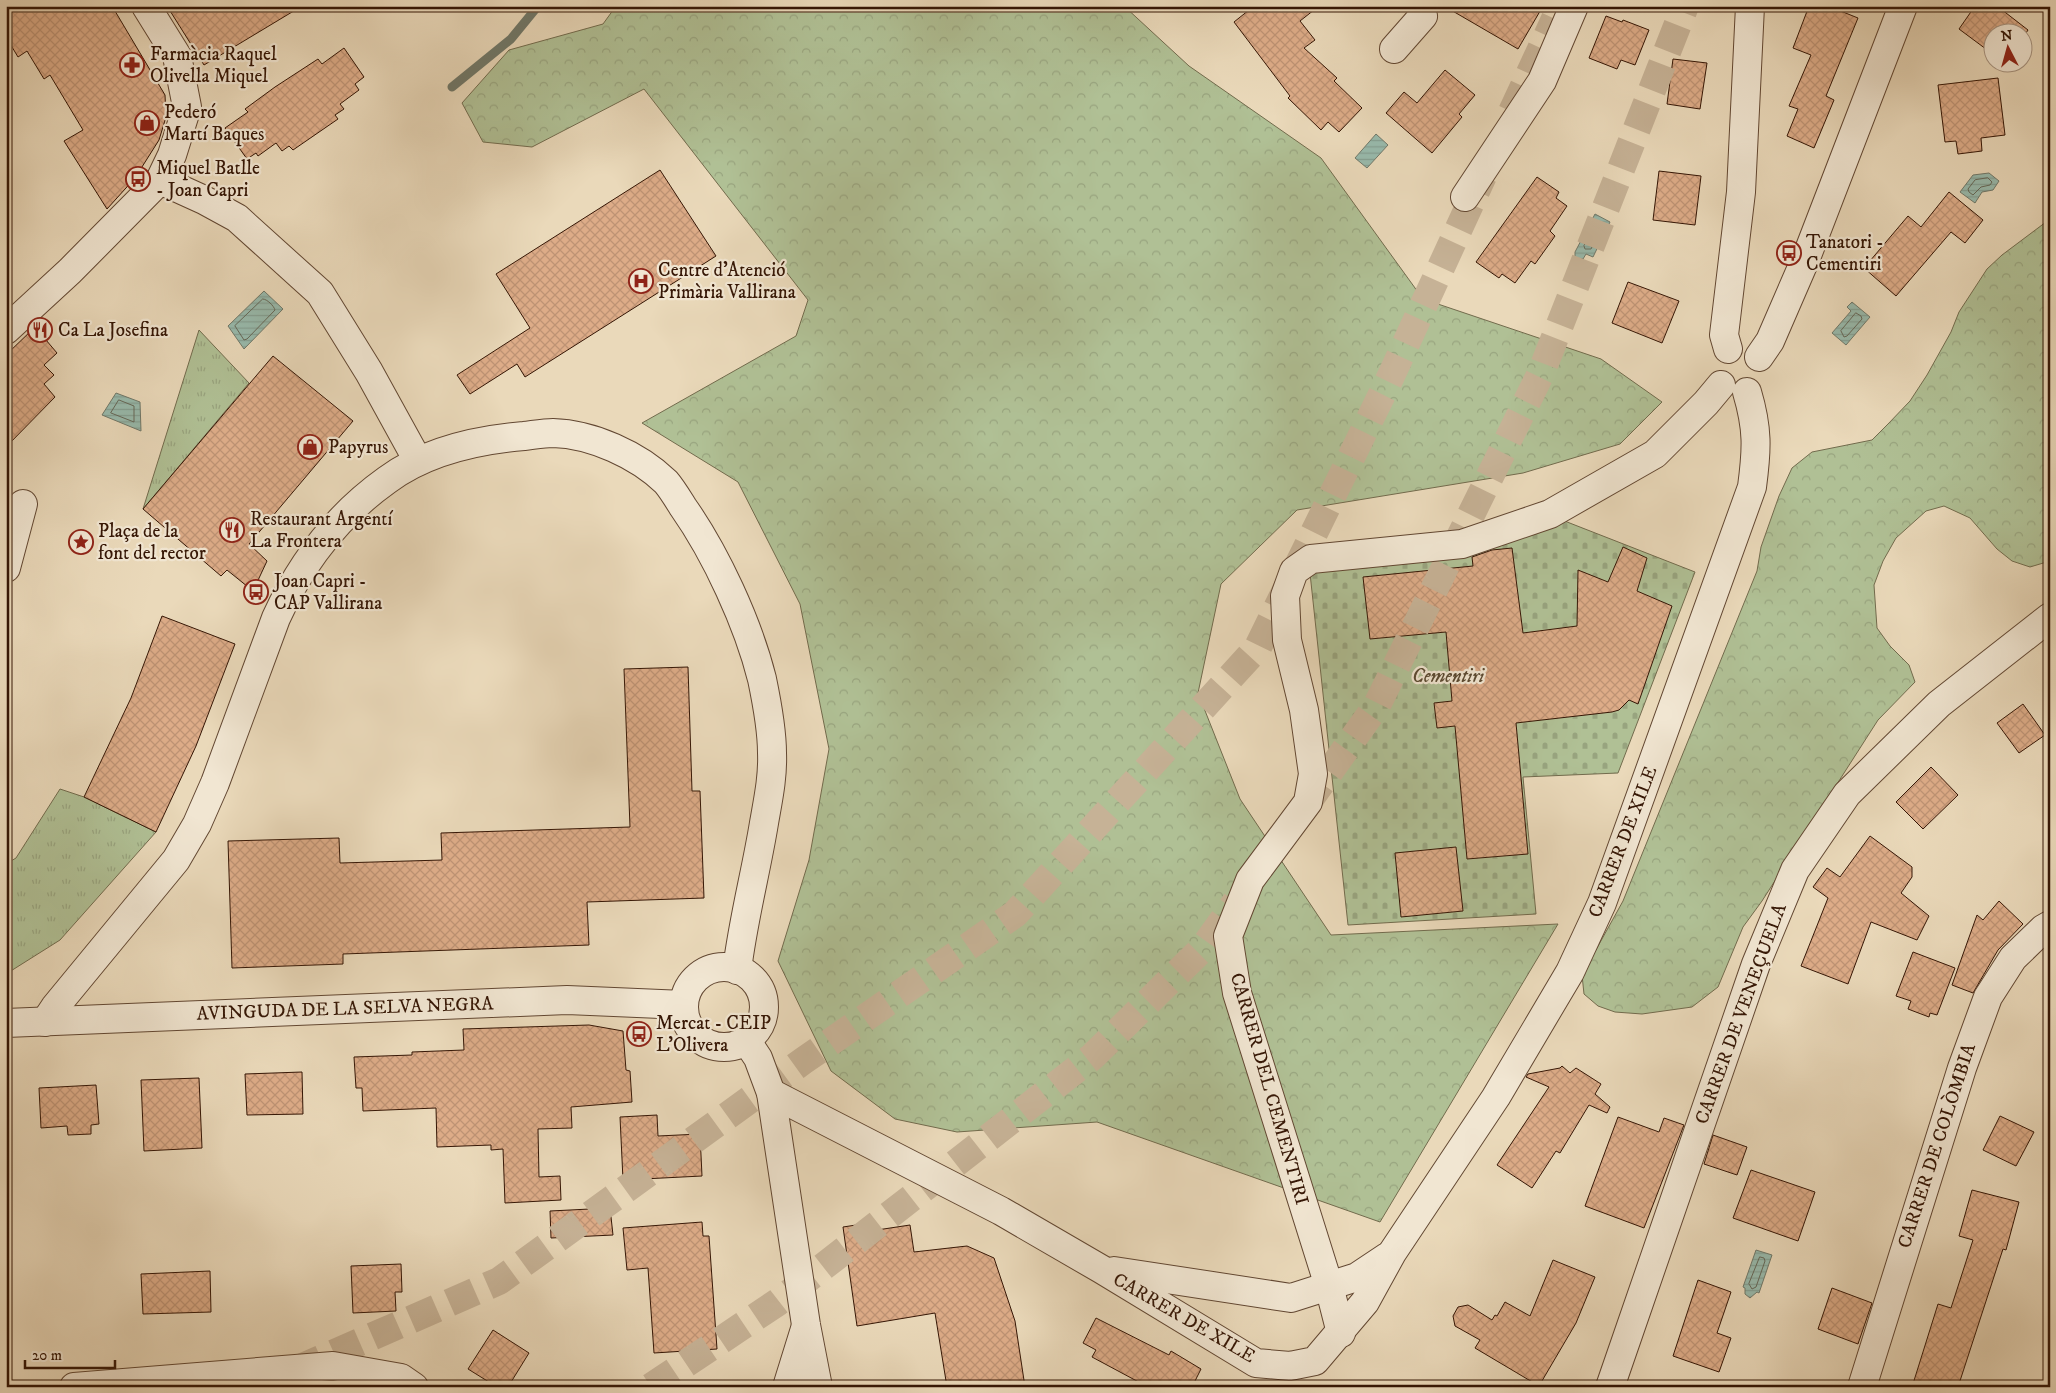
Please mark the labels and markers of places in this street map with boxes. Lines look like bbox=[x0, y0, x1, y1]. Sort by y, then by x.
place label: Farmàcia Raquel Olivella Miquel bbox=[150, 43, 277, 89]
pharmacy icon: Farmàcia Raquel Olivella Miquel bbox=[119, 52, 145, 78]
place label: Pederó Martí Baques bbox=[164, 101, 264, 147]
shop icon: Pederó Martí Baques bbox=[134, 110, 160, 136]
place label: Miquel Batlle - Joan Capri bbox=[156, 157, 260, 202]
bus stop icon: Miquel Batlle - Joan Capri bbox=[125, 166, 151, 192]
place label: Tanatori - Cementiri bbox=[1806, 231, 1884, 276]
bus stop icon: Tanatori - Cementiri bbox=[1776, 240, 1802, 266]
place label: Centre d'Atenció Primària Vallirana bbox=[658, 259, 796, 304]
hospital icon: Centre d'Atenció Primària Vallirana bbox=[628, 268, 654, 294]
restaurant icon: Ca La Josefina bbox=[27, 317, 53, 343]
place label: Ca La Josefina bbox=[58, 319, 168, 342]
shop icon: Papyrus bbox=[297, 434, 323, 460]
place label: Papyrus bbox=[328, 436, 388, 459]
place label: Restaurant Argentí La Frontera bbox=[250, 508, 393, 553]
restaurant icon: Restaurant Argentí La Frontera bbox=[219, 517, 245, 543]
place label: Plaça de la font del rector bbox=[98, 520, 206, 565]
place icon: Plaça de la font del rector bbox=[68, 529, 94, 555]
place label: Joan Capri - CAP Vallirana bbox=[272, 570, 382, 615]
bus stop icon: Joan Capri - CAP Vallirana bbox=[243, 579, 269, 605]
place label: Mercat - CEIP L'Olivera bbox=[656, 1012, 771, 1057]
bus stop icon: Mercat - CEIP L'Olivera bbox=[626, 1021, 652, 1047]

